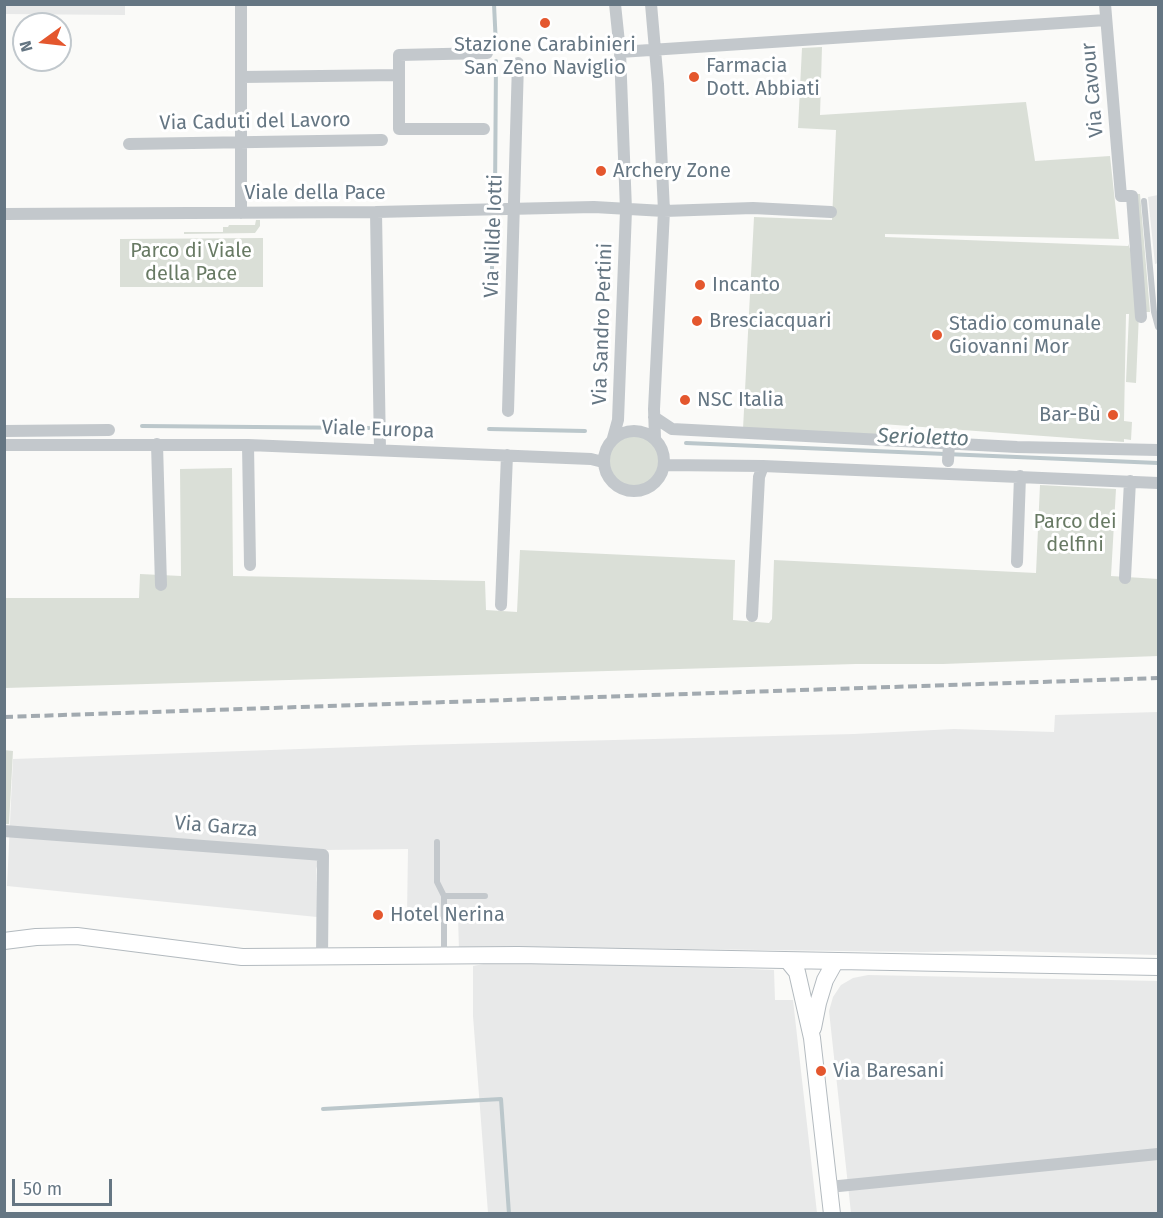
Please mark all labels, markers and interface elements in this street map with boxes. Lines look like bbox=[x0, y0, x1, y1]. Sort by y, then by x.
north arrow bbox=[12, 12, 72, 72]
marker: Stazione Carabinieri San Zeno Naviglio bbox=[538, 16, 552, 30]
place label: Stazione Carabinieri San Zeno Naviglio bbox=[454, 33, 636, 80]
text: N bbox=[16, 39, 37, 54]
street label: Via Cavour bbox=[1077, 41, 1109, 139]
place label: Farmacia Dott. Abbiati bbox=[706, 54, 820, 101]
marker: Farmacia Dott. Abbiati bbox=[687, 70, 701, 84]
street label: Via Caduti del Lavoro bbox=[159, 108, 351, 136]
place label: Archery Zone bbox=[613, 159, 731, 183]
marker: Archery Zone bbox=[594, 164, 608, 178]
street label: Via Nilde Iotti bbox=[480, 174, 508, 298]
street label: Viale della Pace bbox=[244, 181, 386, 205]
park label: Parco di Viale della Pace bbox=[130, 239, 252, 286]
street label: Via Sandro Pertini bbox=[588, 242, 618, 406]
place label: Incanto bbox=[712, 273, 780, 297]
marker: Incanto bbox=[693, 278, 707, 292]
place label: Bresciacquari bbox=[709, 309, 832, 333]
place label: Stadio comunale Giovanni Mor bbox=[949, 312, 1101, 359]
marker: Bresciacquari bbox=[690, 314, 704, 328]
marker: Stadio comunale Giovanni Mor bbox=[930, 328, 944, 342]
place label: NSC Italia bbox=[697, 388, 784, 412]
marker: NSC Italia bbox=[678, 393, 692, 407]
place label: Bar-Bù bbox=[1039, 403, 1101, 427]
marker: Bar-Bù bbox=[1106, 408, 1120, 422]
street label: Viale Europa bbox=[321, 416, 435, 444]
water label: Serioletto bbox=[877, 424, 969, 452]
park label: Parco dei delfini bbox=[1033, 510, 1117, 557]
street label: Via Garza bbox=[173, 811, 259, 843]
place label: Hotel Nerina bbox=[390, 903, 505, 927]
marker: Hotel Nerina bbox=[371, 908, 385, 922]
place label: Via Baresani bbox=[833, 1059, 944, 1083]
marker: Via Baresani bbox=[814, 1064, 828, 1078]
scale bar bbox=[15, 1167, 116, 1205]
text: 50 m bbox=[23, 1178, 62, 1200]

